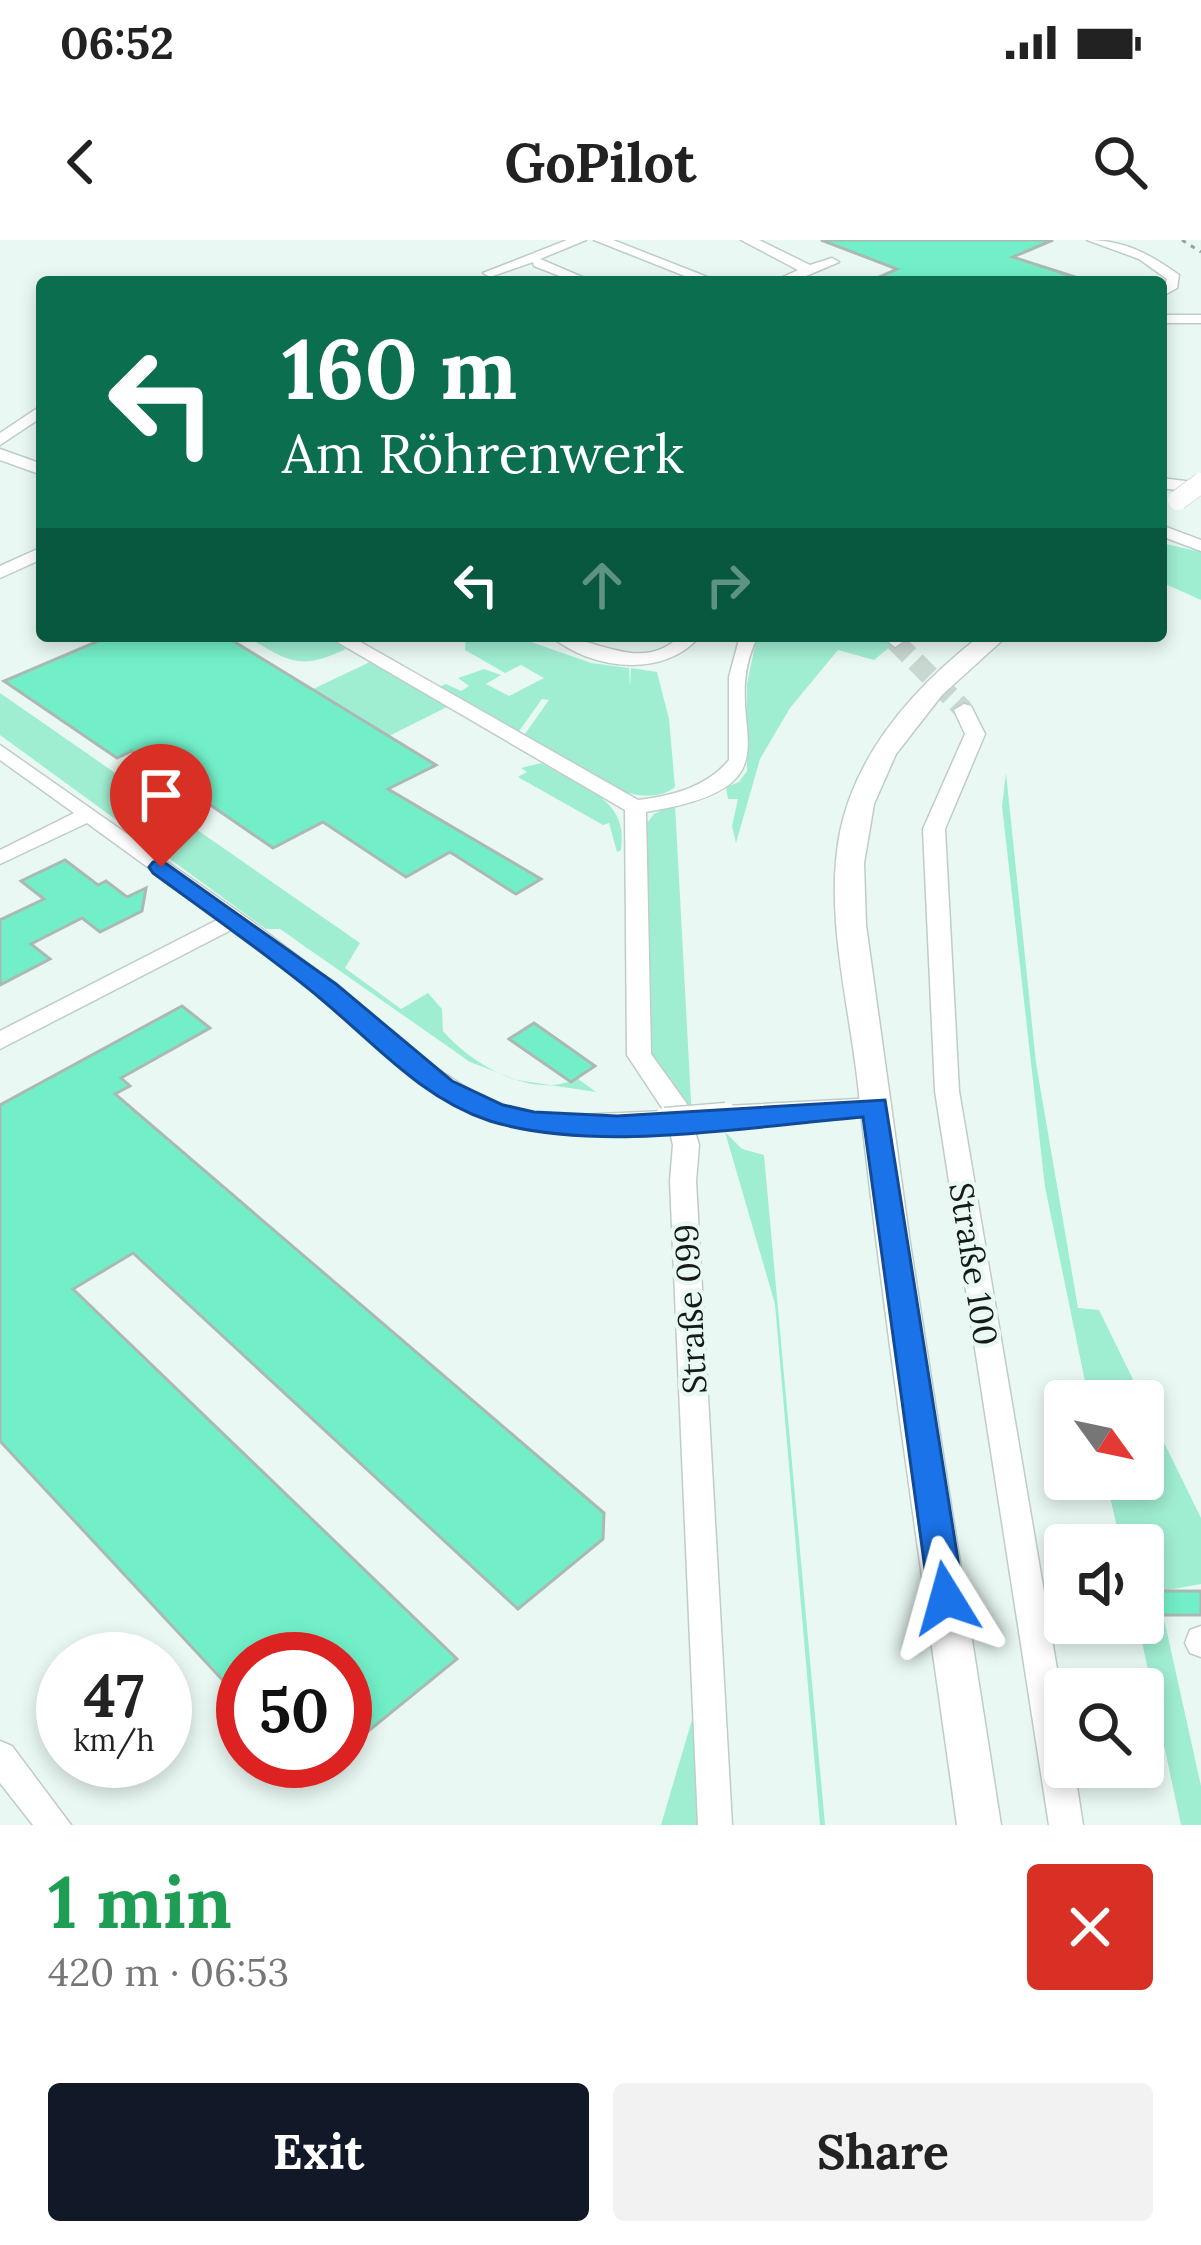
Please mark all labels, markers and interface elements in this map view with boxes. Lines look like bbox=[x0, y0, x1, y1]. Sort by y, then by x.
text: 06:52 bbox=[60, 14, 174, 71]
text: GoPilot bbox=[505, 128, 696, 197]
icon: back bbox=[48, 129, 114, 195]
icon: search bbox=[1087, 129, 1153, 195]
text: 160 m bbox=[282, 314, 517, 422]
icon: left bbox=[84, 324, 240, 480]
text: Am Röhrenwerk bbox=[282, 419, 684, 488]
icon: left bbox=[443, 552, 509, 618]
icon: ahead bbox=[569, 552, 635, 618]
icon: right bbox=[695, 552, 761, 618]
pin bbox=[110, 744, 212, 867]
icon: arrive bbox=[128, 762, 194, 828]
street label: Straße 100 bbox=[940, 1179, 1008, 1349]
street label: Straße 099 bbox=[665, 1223, 715, 1395]
north arrow bbox=[1044, 1380, 1164, 1500]
map controls bbox=[1044, 1380, 1164, 1788]
button: sound bbox=[1044, 1524, 1164, 1644]
position arrow bbox=[883, 1535, 1009, 1661]
speed limit sign: 50 bbox=[216, 1632, 372, 1788]
text: 47 bbox=[84, 1657, 144, 1733]
button: search bbox=[1044, 1668, 1164, 1788]
text: km/h bbox=[73, 1721, 155, 1759]
text: 1 min bbox=[48, 1856, 232, 1948]
button: close bbox=[1027, 1864, 1153, 1990]
text: 420 m · 06:53 bbox=[48, 1947, 289, 1997]
button: Exit bbox=[48, 2083, 589, 2221]
button: Share bbox=[613, 2083, 1153, 2221]

